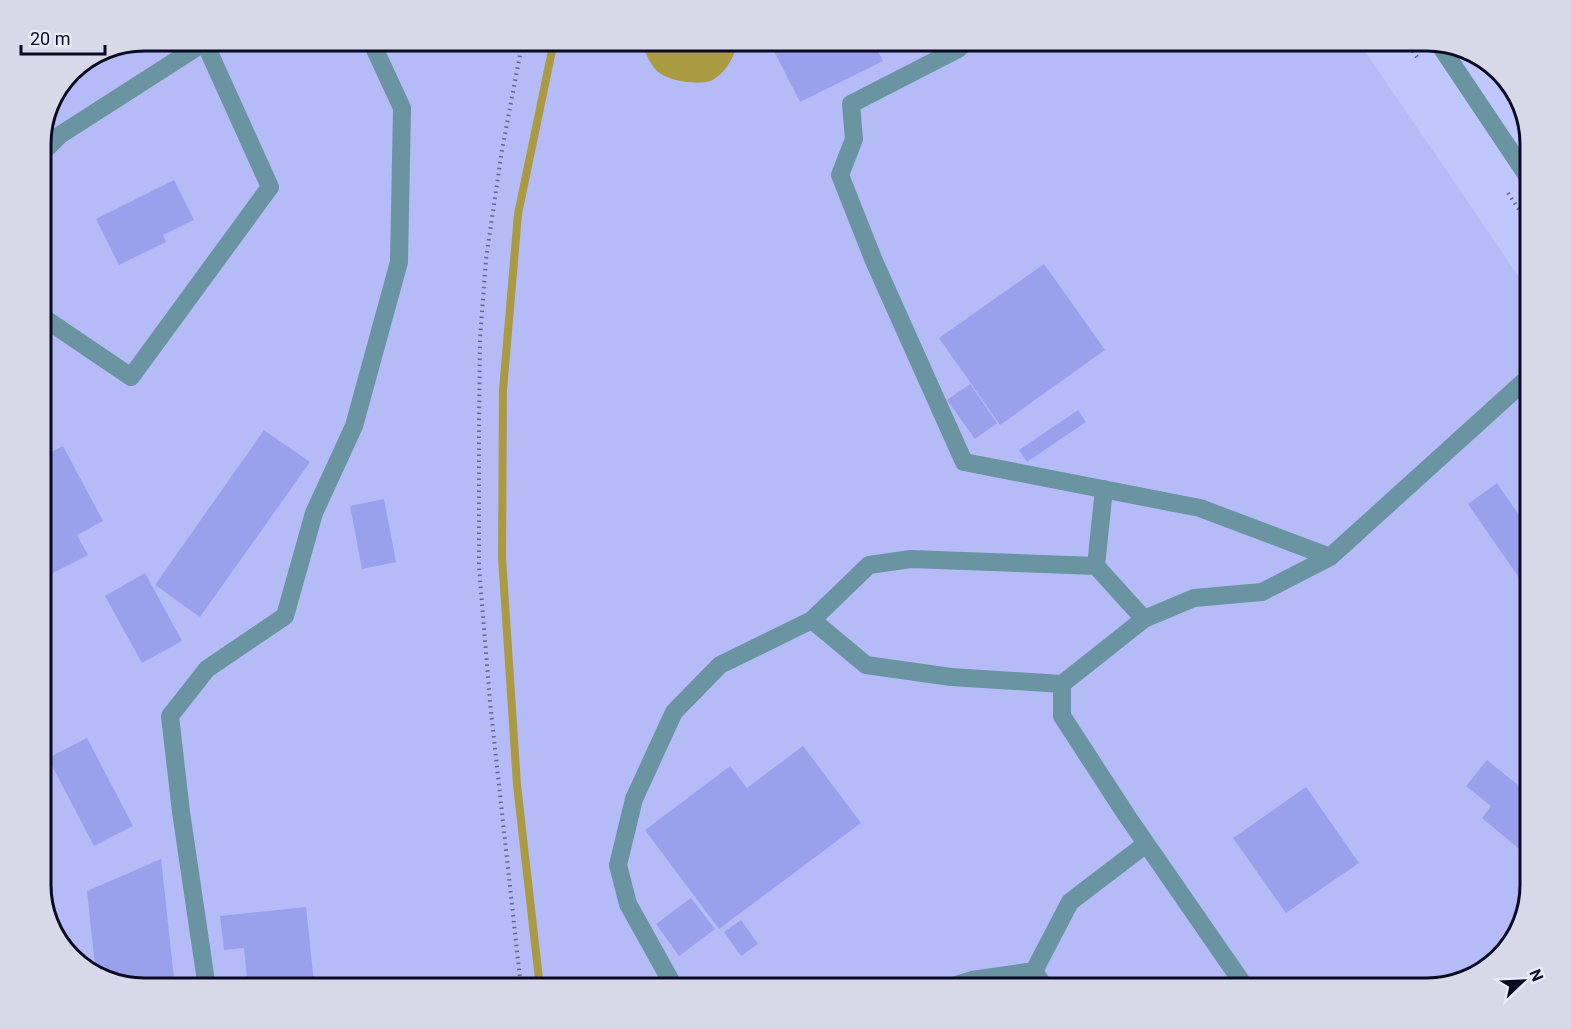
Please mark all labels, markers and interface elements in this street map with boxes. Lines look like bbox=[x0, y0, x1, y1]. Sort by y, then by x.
scale bar bbox=[21, 18, 105, 56]
text: 20 m bbox=[30, 28, 70, 49]
north arrow bbox=[1493, 951, 1553, 1011]
text: N bbox=[1525, 966, 1547, 984]

